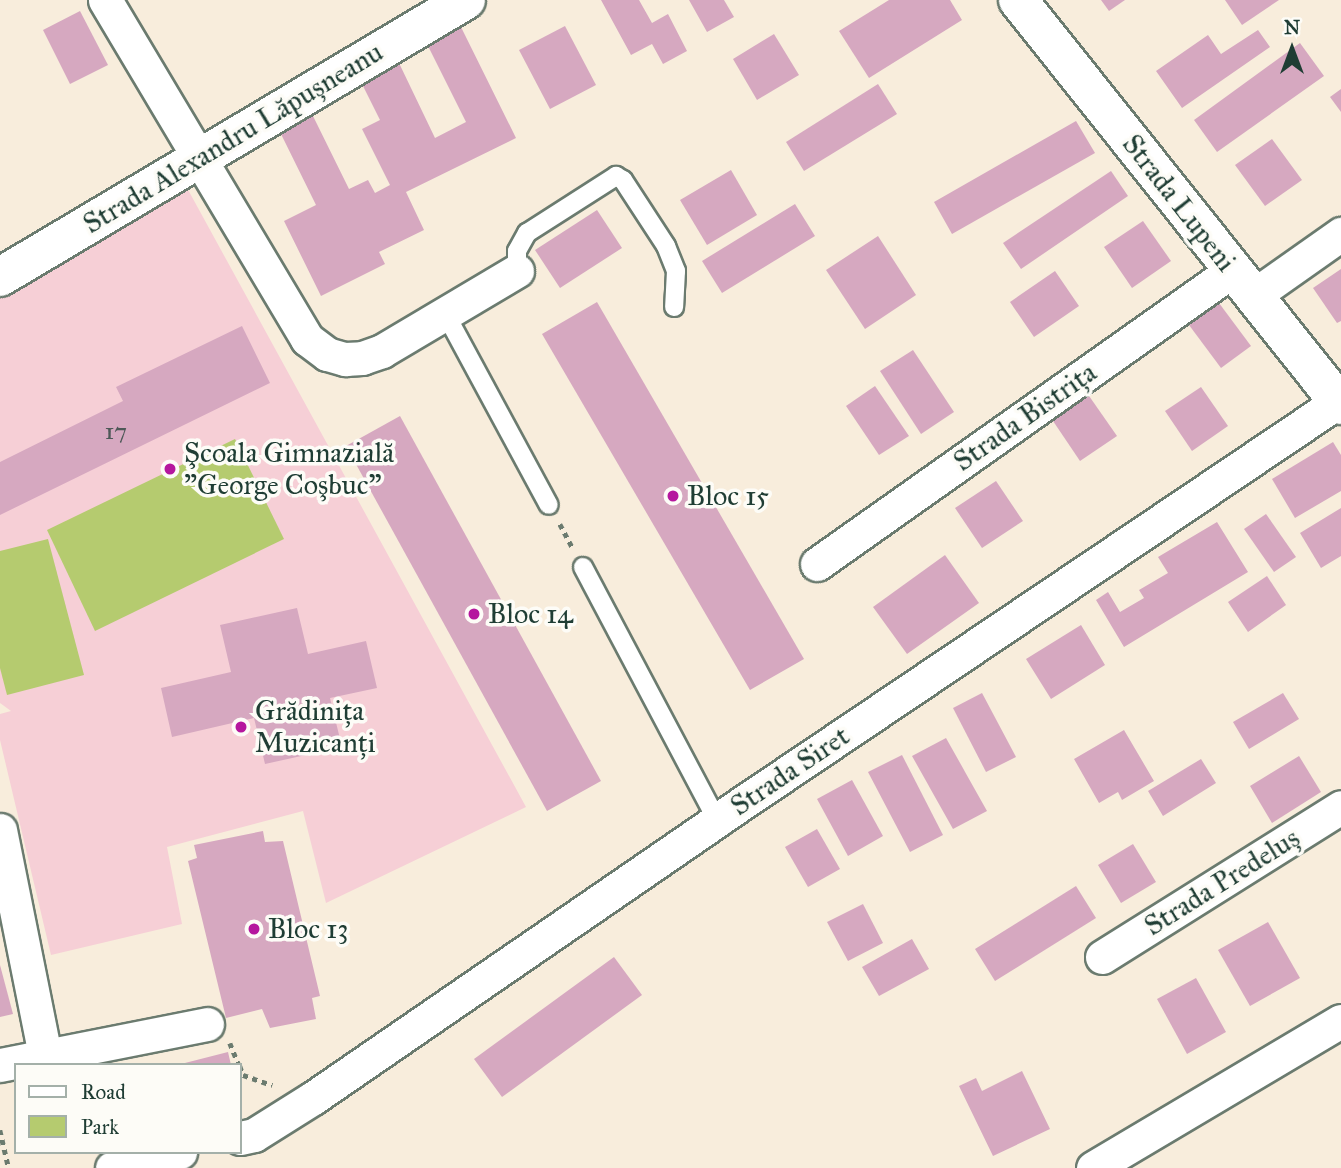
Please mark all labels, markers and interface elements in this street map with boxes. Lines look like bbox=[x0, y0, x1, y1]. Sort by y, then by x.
north arrow bbox=[1257, 14, 1327, 84]
text: N bbox=[1284, 16, 1300, 39]
street label: Strada Alexandru Lăpușneanu bbox=[77, 35, 389, 241]
street label: Strada Lupeni bbox=[1115, 128, 1243, 278]
street label: Strada Bistrița bbox=[947, 356, 1103, 478]
house number: 17 bbox=[105, 418, 127, 446]
place label: Şcoala Gimnazială "George Coşbuc" bbox=[184, 436, 394, 502]
marker: Şcoala Gimnazială "George Coşbuc" bbox=[162, 461, 178, 477]
place label: Bloc 15 bbox=[687, 479, 769, 513]
marker: Bloc 15 bbox=[665, 488, 681, 504]
place label: Bloc 14 bbox=[488, 597, 573, 631]
marker: Bloc 14 bbox=[466, 606, 482, 622]
place label: Grădinița Muzicanți bbox=[255, 694, 375, 760]
marker: Grădinița Muzicanți bbox=[233, 719, 249, 735]
street label: Strada Siret bbox=[724, 719, 856, 823]
street label: Strada Predeluș bbox=[1138, 821, 1306, 943]
place label: Bloc 13 bbox=[268, 912, 348, 946]
marker: Bloc 13 bbox=[246, 921, 262, 937]
legend bbox=[14, 1063, 242, 1154]
text: Road bbox=[81, 1079, 126, 1105]
text: Park bbox=[81, 1114, 119, 1140]

